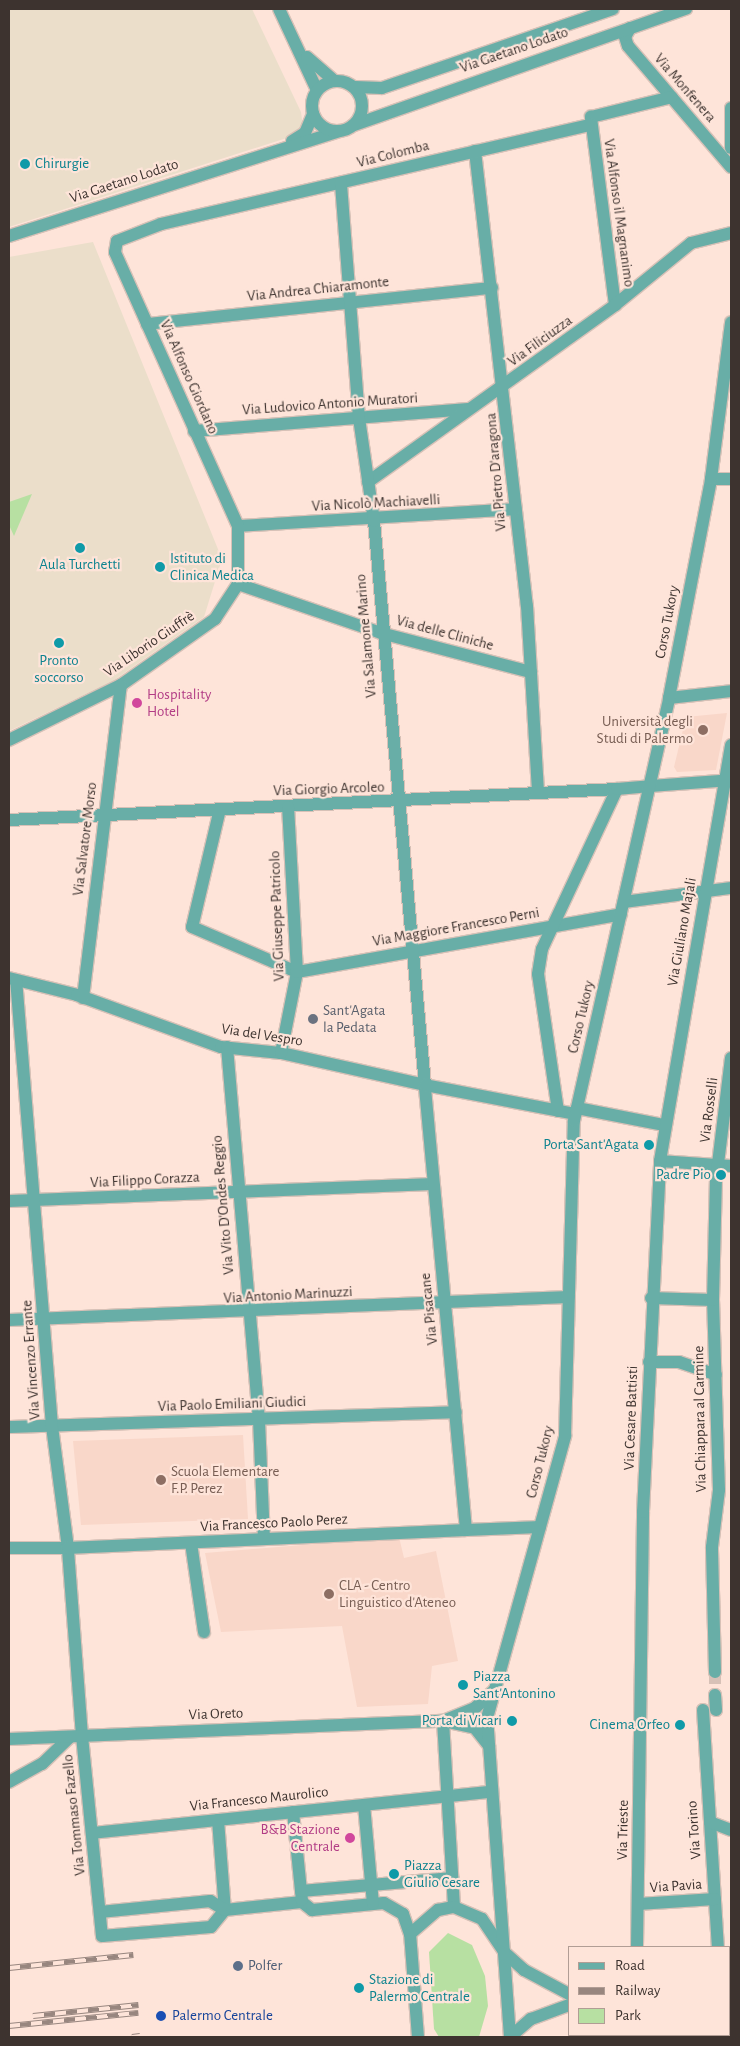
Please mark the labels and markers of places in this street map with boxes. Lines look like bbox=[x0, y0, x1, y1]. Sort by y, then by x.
place label: Chirurgie bbox=[35, 155, 89, 173]
marker: Chirurgie bbox=[19, 158, 31, 170]
marker: Aula Turchetti bbox=[74, 542, 86, 554]
place label: Istituto di Clinica Medica bbox=[170, 549, 254, 584]
place label: Aula Turchetti bbox=[39, 556, 121, 574]
marker: Istituto di Clinica Medica bbox=[154, 561, 166, 573]
marker: Pronto soccorso bbox=[53, 637, 65, 649]
place label: Pronto soccorso bbox=[34, 651, 84, 686]
place label: Hospitality Hotel bbox=[147, 685, 211, 720]
marker: Hospitality Hotel bbox=[131, 697, 143, 709]
place label: Università degli Studi di Palermo bbox=[597, 712, 693, 747]
marker: Università degli Studi di Palermo bbox=[697, 724, 709, 736]
place label: Sant'Agata la Pedata bbox=[323, 1001, 385, 1036]
marker: Sant'Agata la Pedata bbox=[307, 1013, 319, 1025]
place label: Porta Sant'Agata bbox=[543, 1136, 639, 1154]
marker: Porta Sant'Agata bbox=[643, 1139, 655, 1151]
place label: Padre Pio bbox=[656, 1166, 711, 1184]
marker: Padre Pio bbox=[715, 1169, 727, 1181]
place label: Scuola Elementare F.P. Perez bbox=[171, 1462, 279, 1497]
marker: Scuola Elementare F.P. Perez bbox=[155, 1474, 167, 1486]
place label: CLA - Centro Linguistico d'Ateneo bbox=[339, 1576, 456, 1611]
marker: CLA - Centro Linguistico d'Ateneo bbox=[323, 1588, 335, 1600]
place label: Piazza Sant'Antonino bbox=[473, 1667, 555, 1702]
marker: Piazza Sant'Antonino bbox=[457, 1679, 469, 1691]
place label: Porta di Vicari bbox=[422, 1712, 502, 1730]
marker: Porta di Vicari bbox=[506, 1715, 518, 1727]
place label: Cinema Orfeo bbox=[590, 1716, 670, 1734]
marker: Cinema Orfeo bbox=[674, 1719, 686, 1731]
place label: B&B Stazione Centrale bbox=[261, 1820, 340, 1855]
marker: B&B Stazione Centrale bbox=[344, 1832, 356, 1844]
place label: Piazza Giulio Cesare bbox=[404, 1856, 480, 1891]
marker: Piazza Giulio Cesare bbox=[388, 1868, 400, 1880]
place label: Polfer bbox=[248, 1957, 282, 1975]
marker: Polfer bbox=[232, 1960, 244, 1972]
place label: Stazione di Palermo Centrale bbox=[369, 1970, 470, 2005]
marker: Stazione di Palermo Centrale bbox=[353, 1982, 365, 1994]
place label: Palermo Centrale bbox=[172, 2007, 273, 2025]
marker: Palermo Centrale bbox=[154, 2009, 168, 2023]

